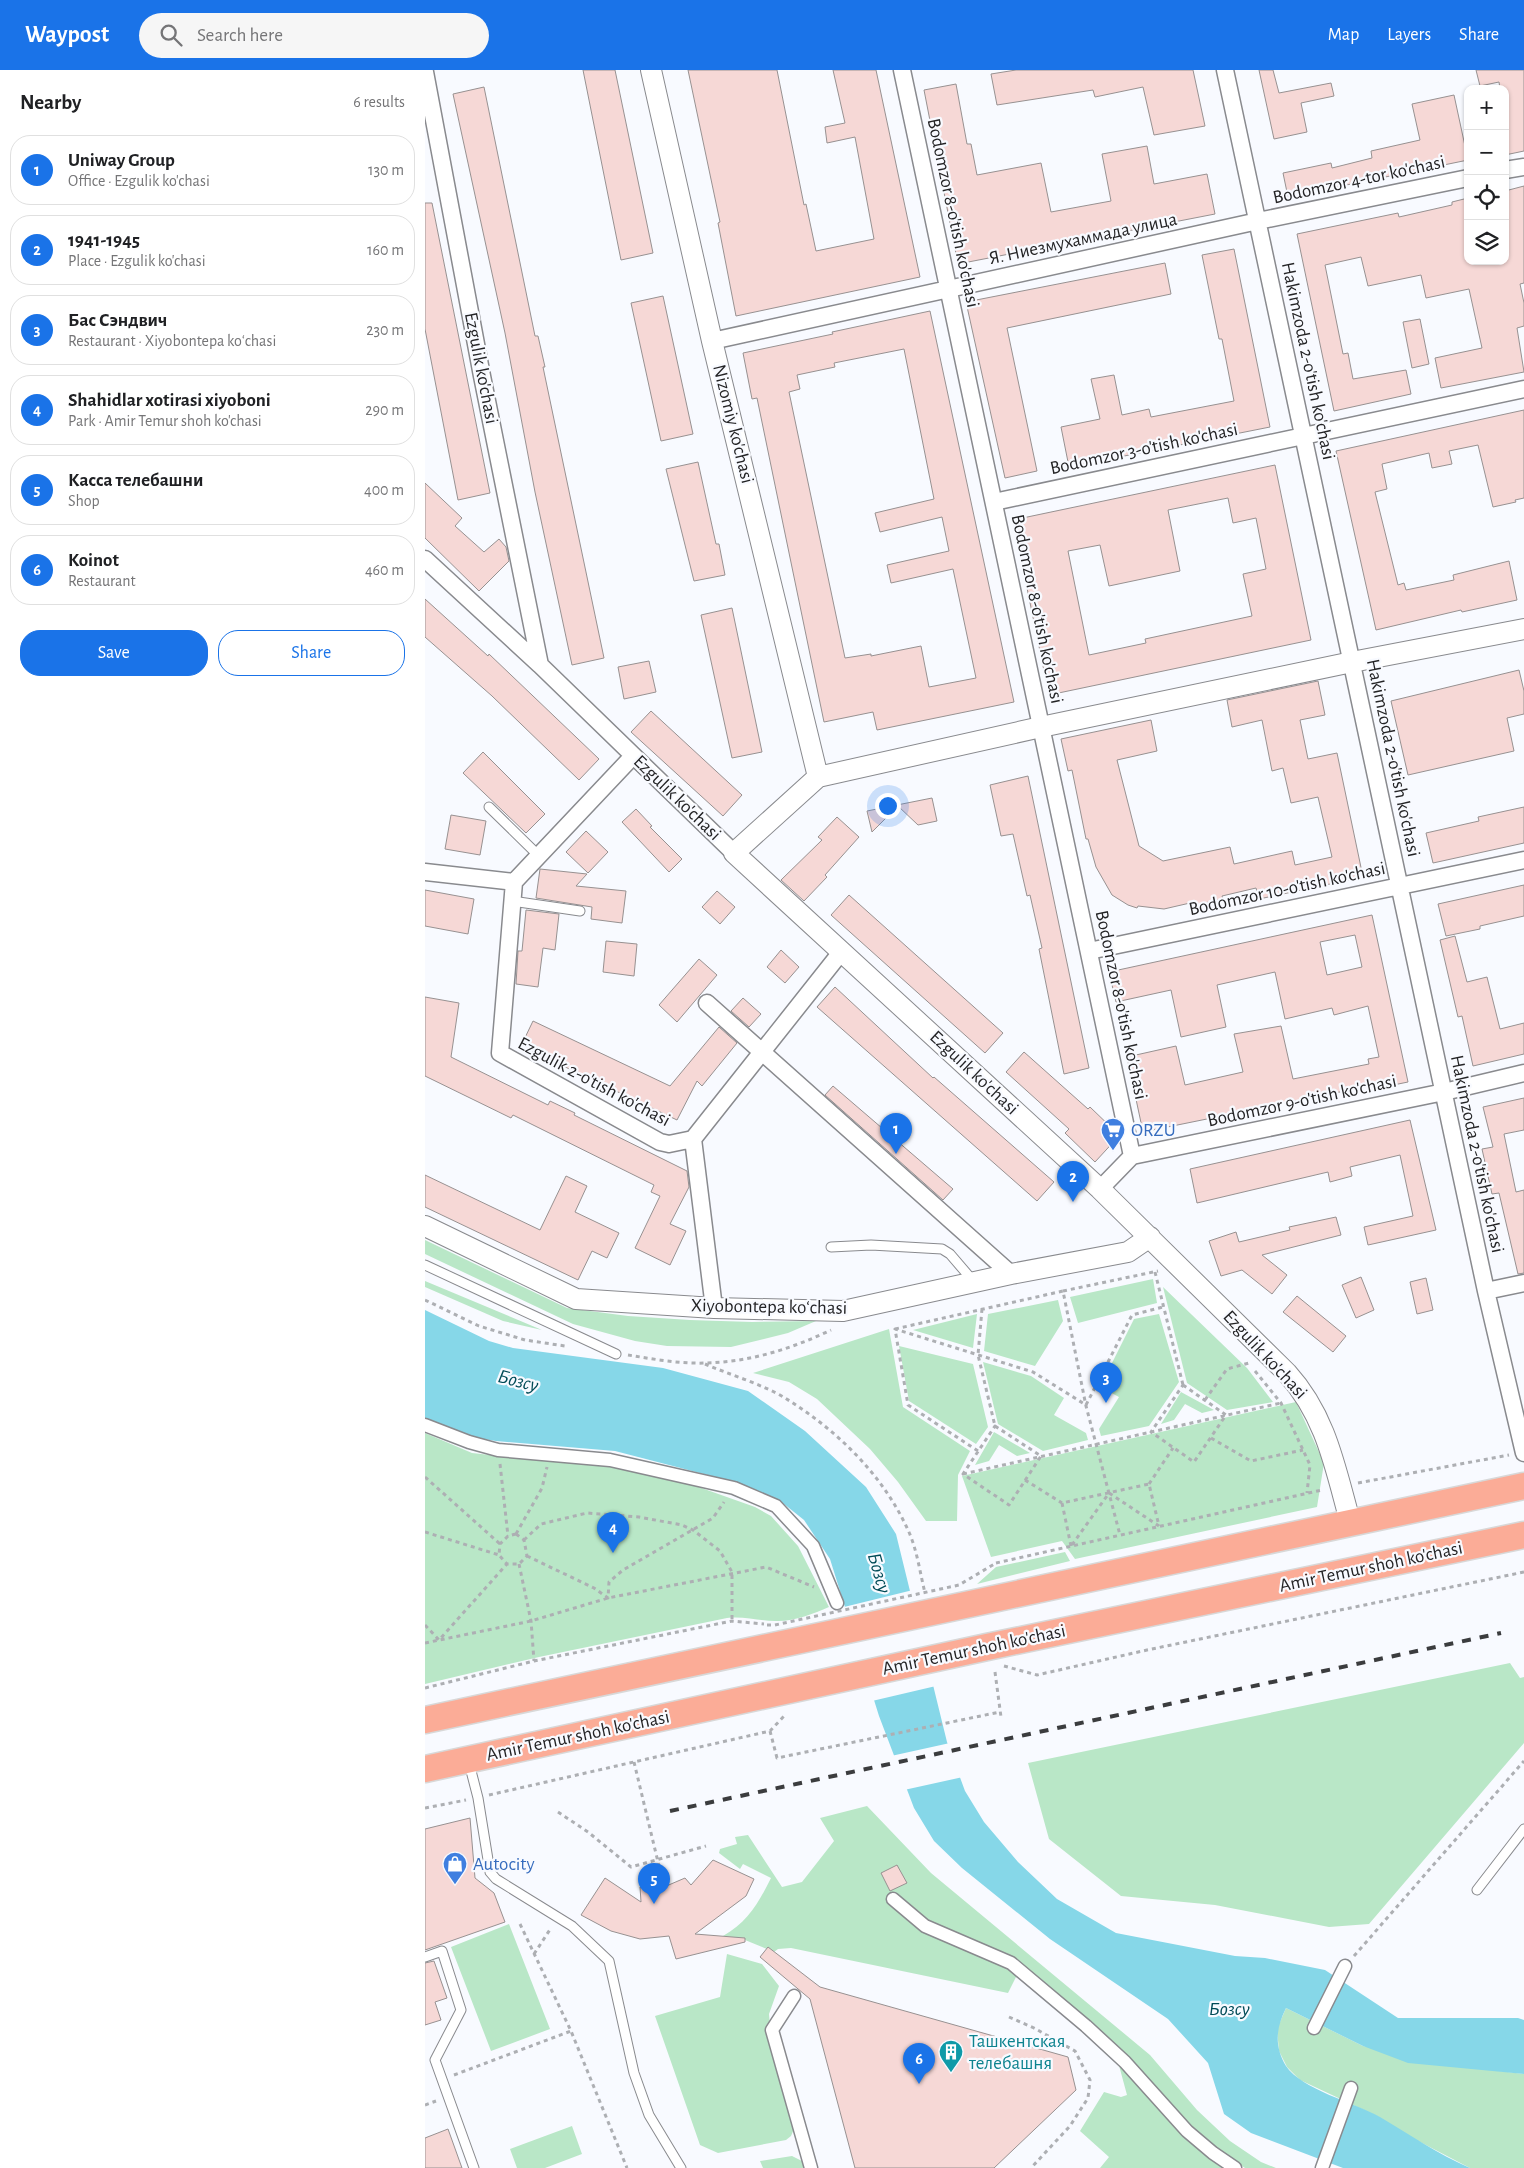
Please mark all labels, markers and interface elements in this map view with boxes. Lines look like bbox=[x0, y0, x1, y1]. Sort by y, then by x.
search box bbox=[139, 13, 489, 58]
icon: search bbox=[157, 21, 185, 49]
text: Waypost bbox=[25, 23, 109, 47]
text: Search here bbox=[197, 26, 283, 45]
text: Map bbox=[1328, 26, 1359, 44]
text: Layers bbox=[1387, 26, 1431, 44]
text: Share bbox=[1459, 26, 1499, 44]
map controls bbox=[1464, 85, 1509, 265]
button: + bbox=[1464, 85, 1509, 130]
text: Nearby bbox=[20, 92, 81, 113]
text: 6 results bbox=[353, 94, 405, 110]
street label: Bodomzor 8-o'tish ko'chasi bbox=[924, 117, 982, 309]
button: − bbox=[1464, 130, 1509, 175]
text: Uniway Group bbox=[68, 151, 175, 170]
street label: Bodomzor 4-tor ko'chasi bbox=[1271, 152, 1447, 208]
text: 1 bbox=[34, 162, 40, 178]
text: 130 m bbox=[368, 162, 404, 178]
text: Office · Ezgulik ko'chasi bbox=[68, 173, 210, 189]
button: locate bbox=[1464, 175, 1509, 220]
street label: Я. Ниезмухаммада улица bbox=[987, 210, 1179, 268]
button: layers bbox=[1464, 220, 1509, 265]
text: 1941-1945 bbox=[68, 231, 140, 250]
text: 2 bbox=[33, 242, 41, 258]
text: 160 m bbox=[367, 242, 404, 258]
text: Place · Ezgulik ko'chasi bbox=[68, 253, 206, 269]
street label: Hakimzoda 2-o'tish ko'chasi bbox=[1278, 260, 1338, 462]
text: Бас Сэндвич bbox=[68, 311, 167, 330]
street label: Ezgulik ko'chasi bbox=[461, 311, 501, 425]
text: 3 bbox=[34, 322, 40, 338]
text: 230 m bbox=[366, 322, 404, 338]
text: Restaurant · Xiyobontepa koʻchasi bbox=[68, 333, 276, 349]
street label: Nizomiy ko'chasi bbox=[709, 362, 757, 486]
text: Shahidlar xotirasi xiyoboni bbox=[68, 391, 271, 410]
text: 4 bbox=[33, 402, 41, 418]
text: 290 m bbox=[365, 402, 404, 418]
text: Park · Amir Temur shoh ko'chasi bbox=[68, 413, 262, 429]
street label: Bodomzor 3-o'tish ko'chasi bbox=[1048, 420, 1240, 478]
text: Касса телебашни bbox=[68, 471, 203, 490]
text: 5 bbox=[34, 482, 40, 498]
text: 400 m bbox=[364, 482, 404, 498]
text: Shop bbox=[68, 493, 100, 509]
street label: Bodomzor 8-o'tish ko'chasi bbox=[1008, 513, 1066, 705]
text: Koinot bbox=[68, 551, 119, 570]
text: 6 bbox=[33, 562, 41, 578]
text: 460 m bbox=[365, 562, 404, 578]
text: Restaurant bbox=[68, 573, 136, 589]
button: Save bbox=[20, 630, 208, 676]
button: Share bbox=[218, 630, 405, 676]
street label: Hakimzoda 2-o'tish ko'chasi bbox=[1363, 657, 1423, 859]
street label: Ezgulik ko'chasi bbox=[630, 752, 724, 844]
your location bbox=[875, 793, 901, 819]
street label: Bodomzor 10-o'tish ko'chasi bbox=[1187, 859, 1387, 919]
street label: Bodomzor 8-o'tish ko'chasi bbox=[1092, 909, 1150, 1101]
street label: Ezgulik ko'chasi bbox=[926, 1027, 1022, 1119]
street label: Ezgulik 2-o'tish ko'chasi bbox=[515, 1034, 673, 1130]
street label: Hakimzoda 2-o'tish ko'chasi bbox=[1447, 1053, 1507, 1255]
street label: Bodomzor 9-o'tish ko'chasi bbox=[1206, 1072, 1398, 1130]
pin: 1 bbox=[880, 1113, 912, 1154]
supermarket icon: ORZU bbox=[1100, 1117, 1126, 1151]
place label: ORZU bbox=[1131, 1121, 1176, 1140]
pin: 2 bbox=[1057, 1161, 1089, 1202]
street label: Xiyobontepa koʻchasi bbox=[691, 1296, 847, 1318]
street label: Ezgulik ko'chasi bbox=[1219, 1307, 1311, 1403]
pin: 3 bbox=[1090, 1362, 1122, 1403]
water label: Бозсу bbox=[495, 1366, 541, 1396]
pin: 4 bbox=[597, 1512, 629, 1553]
street label: Amir Temur shoh ko'chasi bbox=[1278, 1538, 1464, 1596]
water label: Бозсу bbox=[864, 1550, 894, 1596]
street label: Amir Temur shoh ko'chasi bbox=[881, 1621, 1067, 1679]
street label: Amir Temur shoh ko'chasi bbox=[485, 1707, 671, 1765]
shop icon: Autocity bbox=[442, 1851, 468, 1885]
place label: Autocity bbox=[473, 1855, 535, 1874]
pin: 5 bbox=[638, 1863, 670, 1904]
water label: Бозсу bbox=[1208, 1999, 1250, 2019]
place label: Ташкентская телебашня bbox=[968, 2032, 1065, 2073]
building icon: Ташкентская телебашня bbox=[938, 2039, 964, 2073]
pin: 6 bbox=[903, 2043, 935, 2084]

